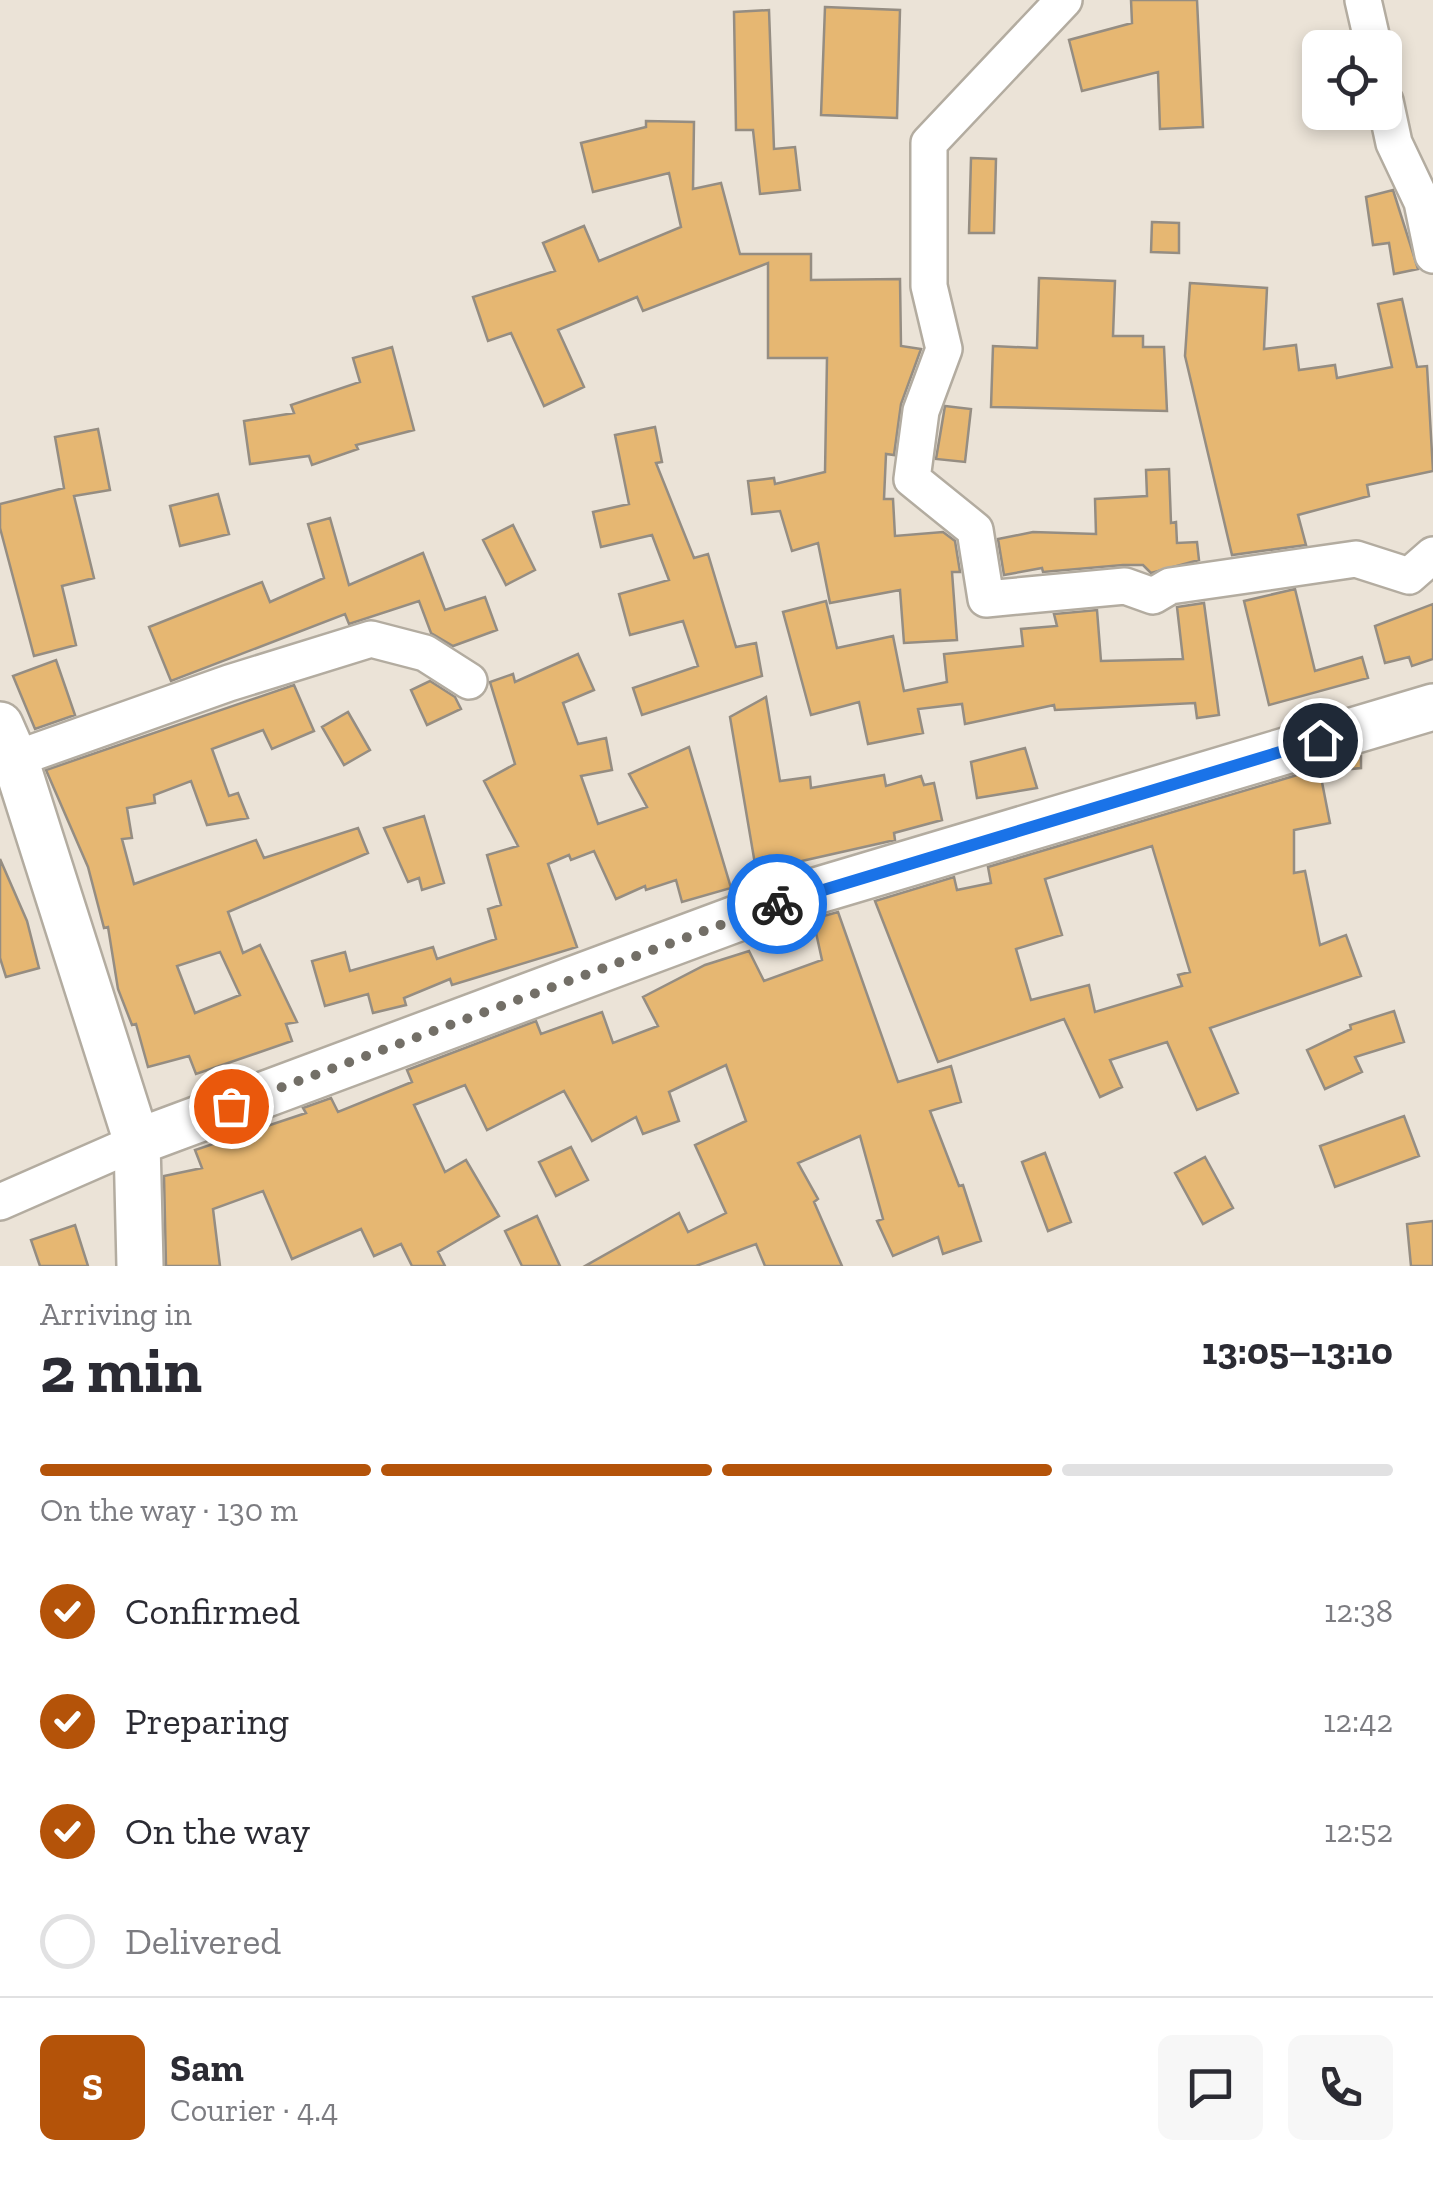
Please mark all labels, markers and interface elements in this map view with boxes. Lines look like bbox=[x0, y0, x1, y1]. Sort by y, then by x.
map controls bbox=[1302, 30, 1402, 130]
button: locate bbox=[1302, 30, 1402, 130]
pin bbox=[1278, 698, 1363, 783]
icon: home bbox=[1293, 713, 1348, 768]
courier bbox=[727, 854, 827, 954]
icon: bike bbox=[750, 877, 805, 932]
pin bbox=[189, 1064, 274, 1149]
icon: bag bbox=[204, 1079, 259, 1134]
text: Arriving in bbox=[40, 1295, 192, 1333]
text: 13:05–13:10 bbox=[1202, 1328, 1393, 1374]
text: 2 min bbox=[40, 1331, 202, 1409]
text: On the way · 130 m bbox=[40, 1491, 298, 1529]
icon: check bbox=[40, 1584, 95, 1639]
text: Confirmed bbox=[125, 1588, 300, 1634]
text: 12:38 bbox=[1324, 1592, 1393, 1630]
icon: check bbox=[40, 1694, 95, 1749]
text: Preparing bbox=[125, 1698, 289, 1744]
text: 12:42 bbox=[1323, 1702, 1393, 1740]
icon: check bbox=[40, 1804, 95, 1859]
text: On the way bbox=[125, 1808, 310, 1854]
text: 12:52 bbox=[1324, 1812, 1393, 1850]
text: Delivered bbox=[125, 1918, 281, 1964]
button: chat bbox=[1158, 2035, 1263, 2140]
button: phone bbox=[1288, 2035, 1393, 2140]
text: Sam bbox=[170, 2045, 244, 2091]
text: S bbox=[82, 2064, 103, 2110]
text: Courier · 4.4 bbox=[170, 2091, 338, 2129]

